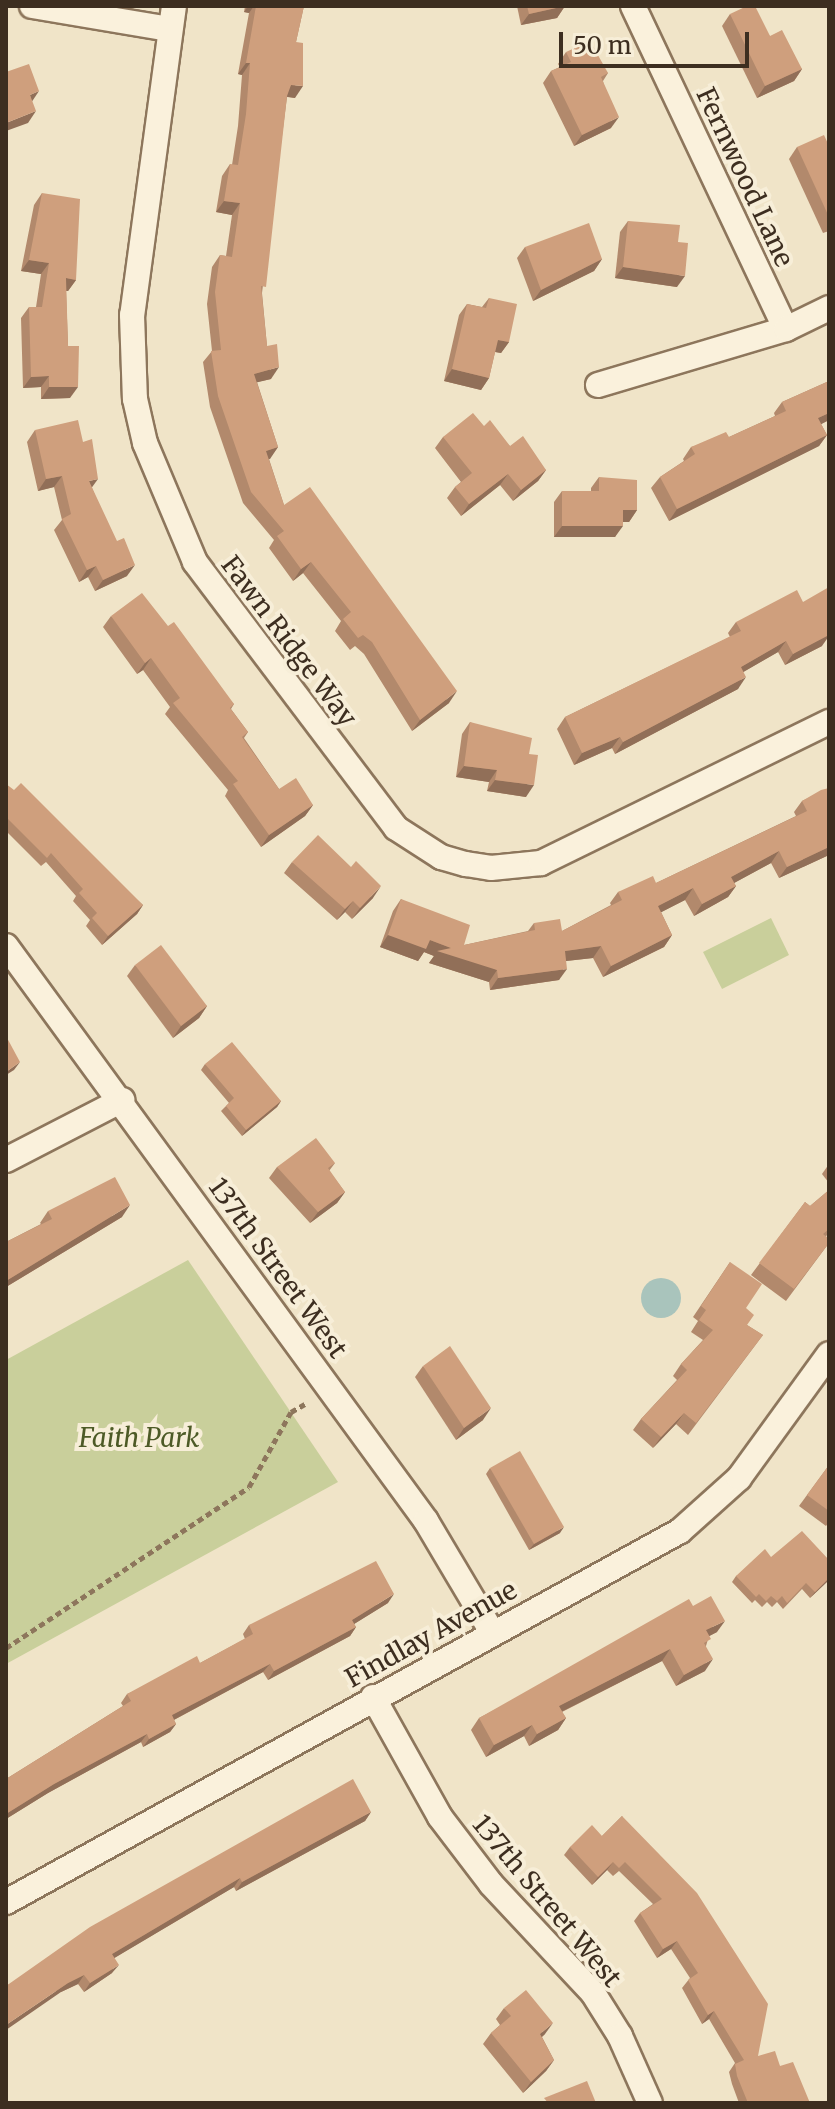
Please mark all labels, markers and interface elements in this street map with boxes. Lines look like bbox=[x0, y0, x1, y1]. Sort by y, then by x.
scale bar bbox=[563, 16, 753, 66]
text: 50 m bbox=[573, 30, 632, 61]
street label: Fernwood Lane bbox=[690, 82, 800, 272]
street label: Fawn Ridge Way bbox=[215, 550, 363, 732]
street label: 137th Street West bbox=[202, 1172, 354, 1364]
park label: Faith Park bbox=[79, 1422, 199, 1454]
street label: Findlay Avenue bbox=[340, 1574, 522, 1694]
street label: 137th Street West bbox=[466, 1809, 628, 1993]

